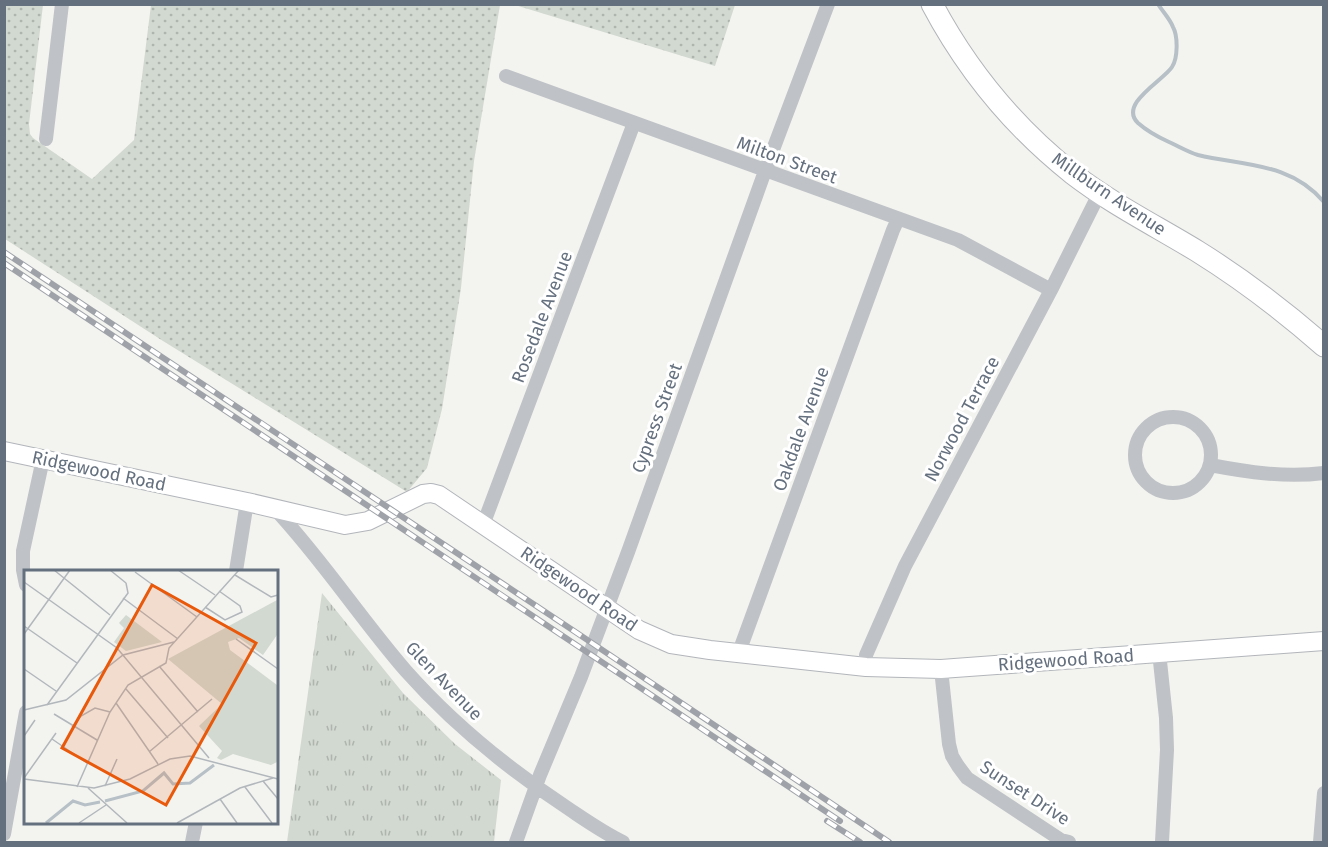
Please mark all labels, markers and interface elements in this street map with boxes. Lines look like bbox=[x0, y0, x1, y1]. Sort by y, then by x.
street label: Milton Street bbox=[734, 132, 841, 189]
street label: Millburn Avenue bbox=[1048, 148, 1170, 240]
street label: Rosedale Avenue bbox=[507, 248, 577, 386]
street label: Norwood Terrace bbox=[920, 353, 1004, 485]
street label: Cypress Street bbox=[627, 360, 687, 476]
street label: Oakdale Avenue bbox=[768, 364, 834, 494]
street label: Ridgewood Road bbox=[30, 446, 168, 496]
street label: Ridgewood Road bbox=[516, 542, 642, 636]
inset map bbox=[24, 570, 278, 823]
street label: Glen Avenue bbox=[401, 637, 487, 725]
street label: Ridgewood Road bbox=[997, 644, 1135, 676]
street label: Sunset Drive bbox=[976, 756, 1074, 830]

